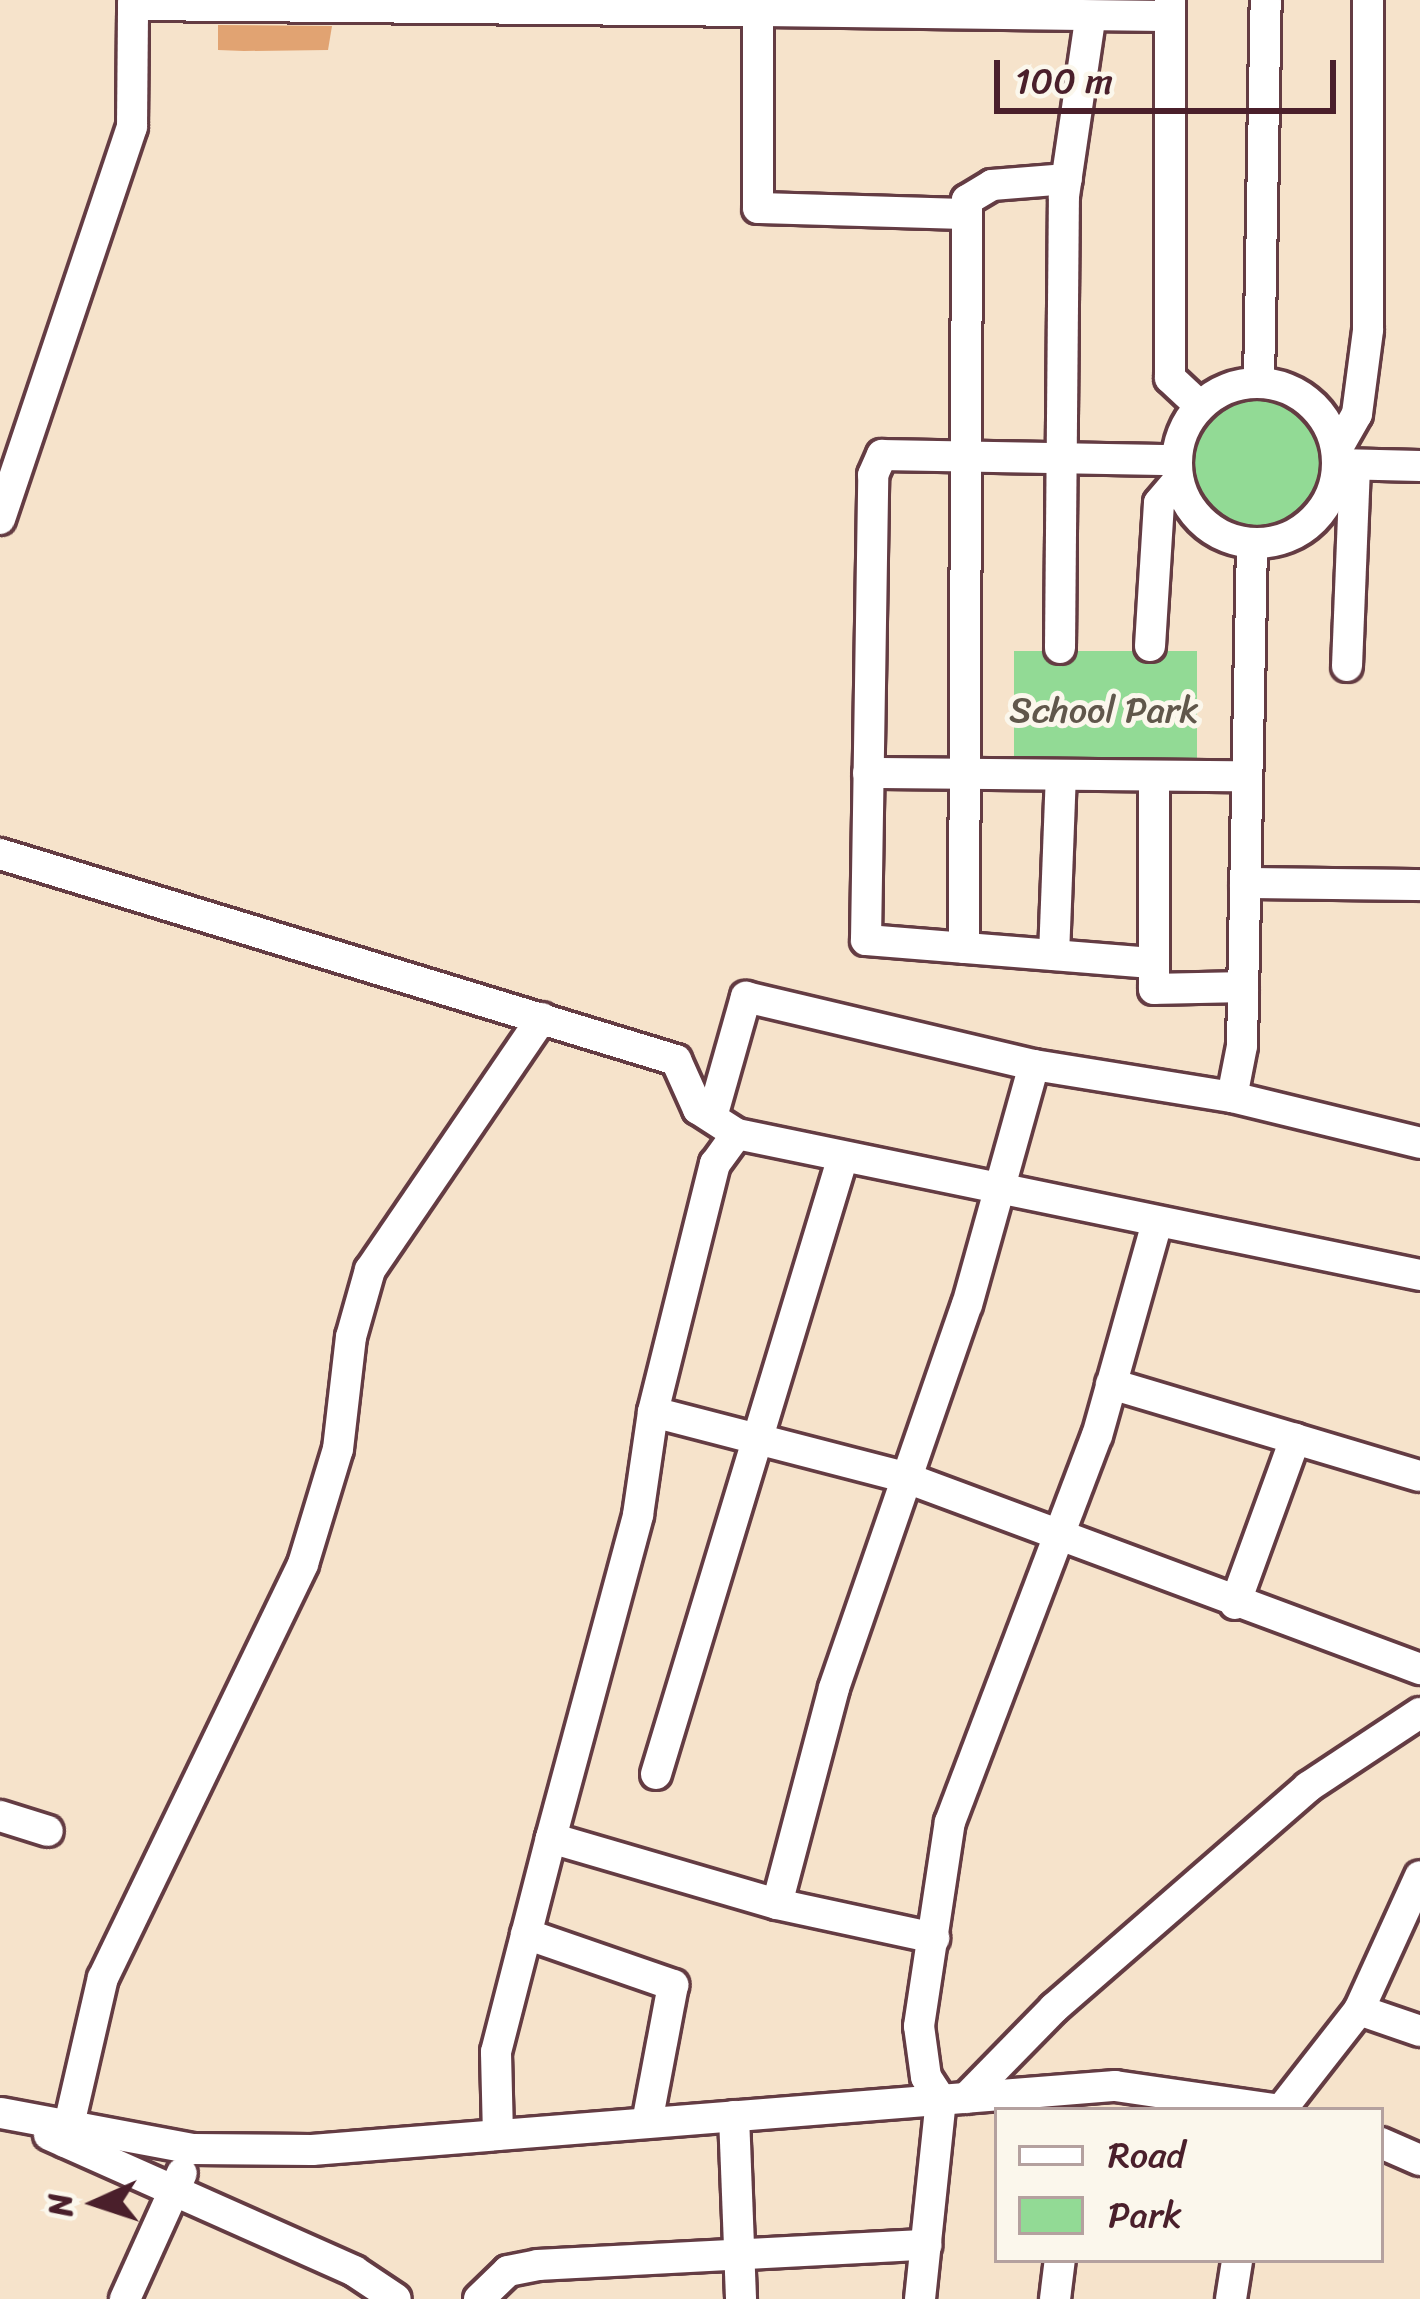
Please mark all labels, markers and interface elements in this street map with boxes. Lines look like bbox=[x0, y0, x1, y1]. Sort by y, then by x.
scale bar bbox=[1000, 36, 1342, 110]
text: 100 m bbox=[1015, 49, 1113, 113]
park label: School Park bbox=[1009, 689, 1199, 733]
legend bbox=[994, 2107, 1384, 2263]
text: Road bbox=[1108, 2123, 1185, 2187]
north arrow bbox=[36, 2143, 156, 2263]
text: Park bbox=[1108, 2183, 1182, 2247]
text: N bbox=[30, 2192, 90, 2218]

